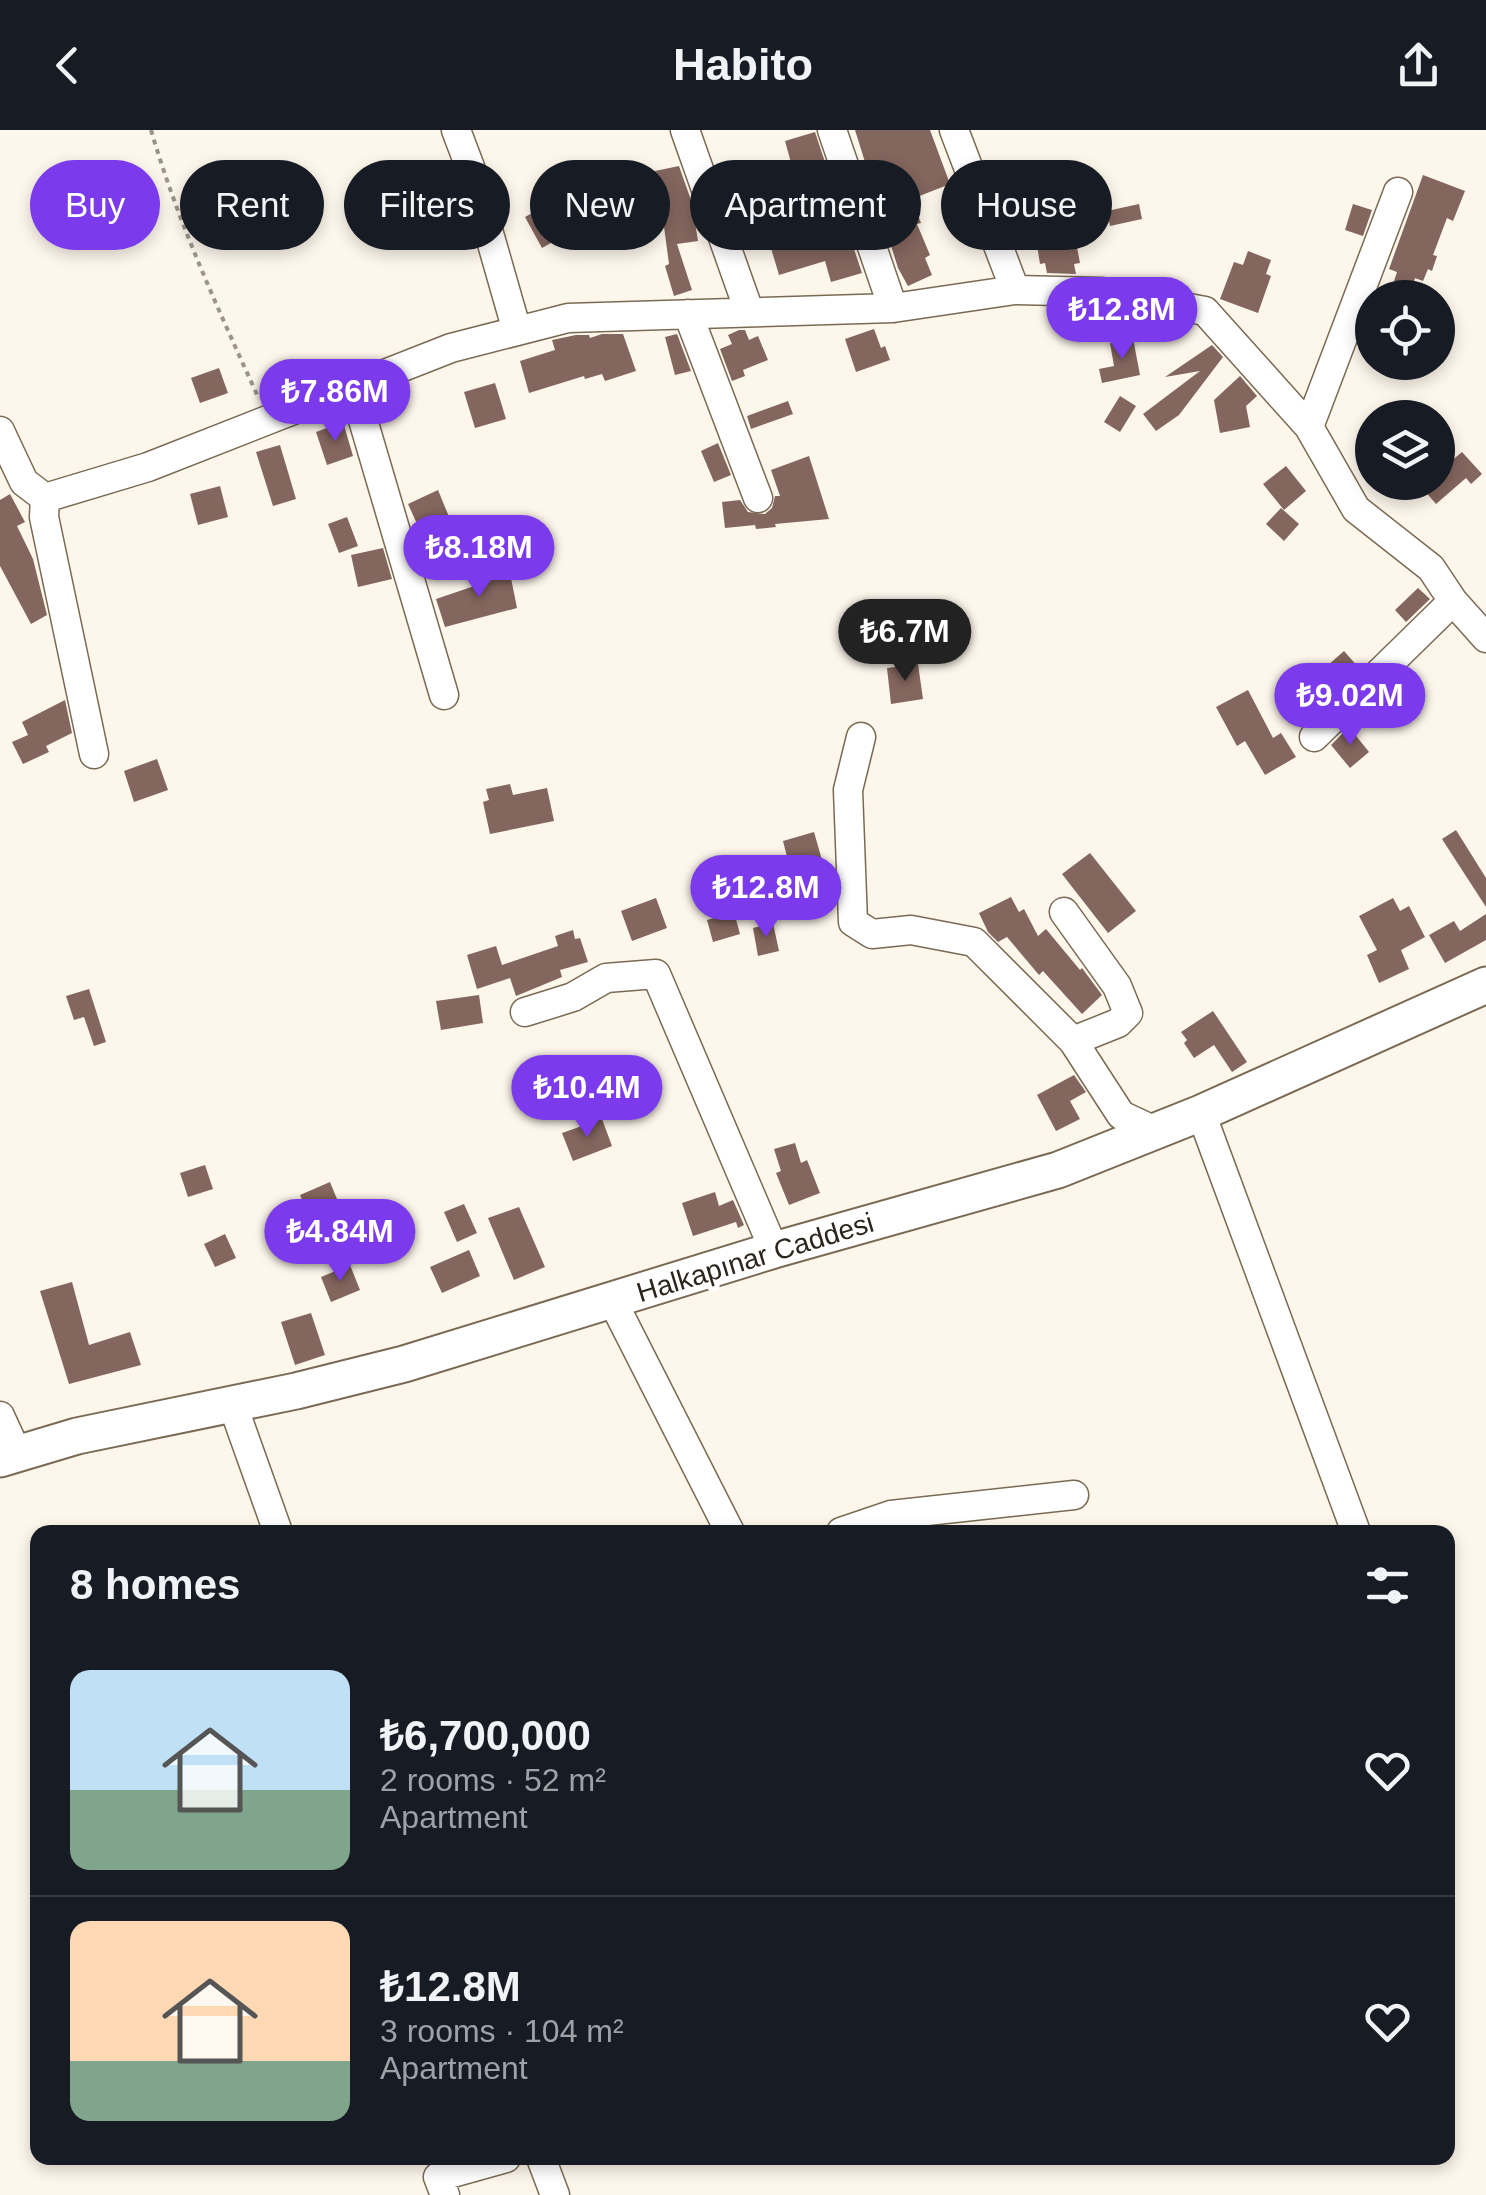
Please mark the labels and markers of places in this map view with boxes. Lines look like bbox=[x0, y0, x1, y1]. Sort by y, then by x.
pin: ₺12.8M bbox=[1041, 277, 1203, 362]
pin: ₺7.86M bbox=[254, 359, 416, 444]
pin: ₺8.18M bbox=[398, 515, 560, 600]
pin: ₺6.7M bbox=[835, 599, 975, 684]
pin: ₺9.02M bbox=[1269, 663, 1431, 748]
pin: ₺12.8M bbox=[685, 855, 847, 940]
pin: ₺10.4M bbox=[506, 1055, 668, 1140]
pin: ₺4.84M bbox=[259, 1199, 421, 1284]

